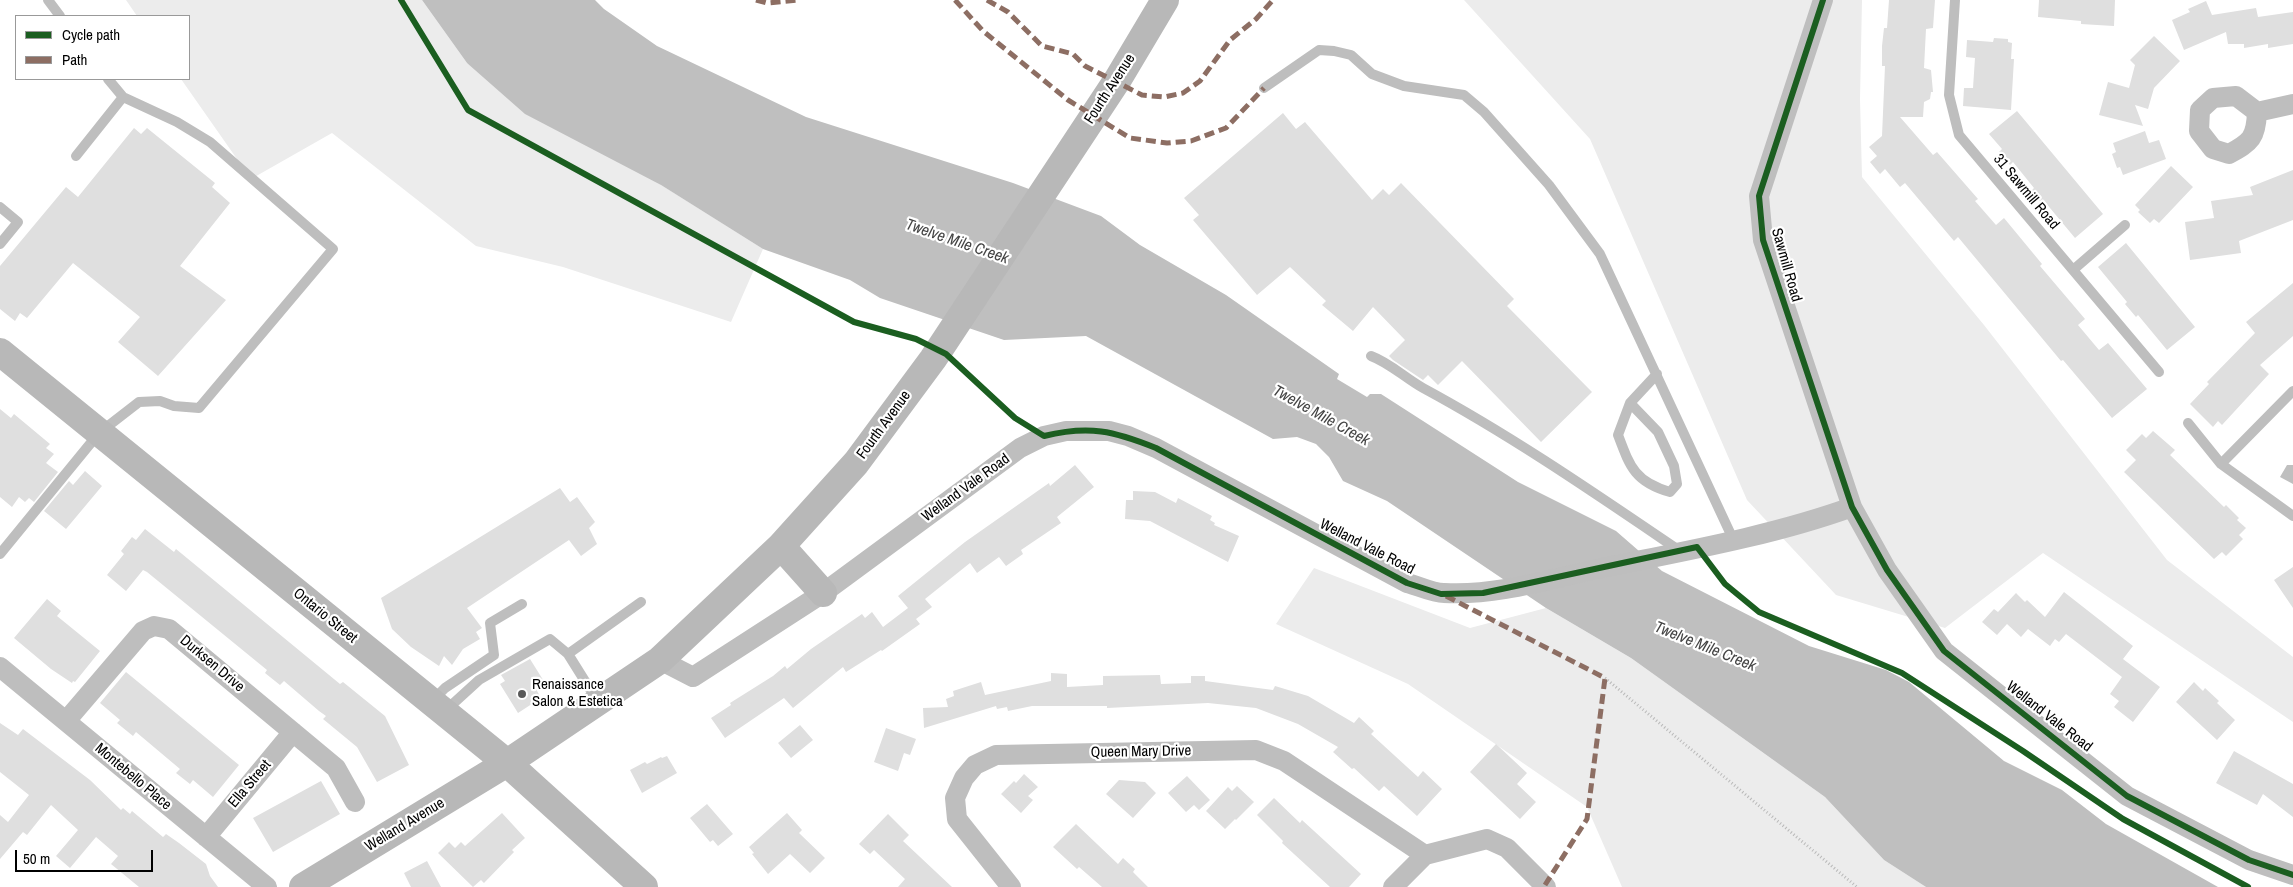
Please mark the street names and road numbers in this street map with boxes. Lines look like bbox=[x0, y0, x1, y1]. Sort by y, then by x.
street label: Fourth Avenue bbox=[1081, 51, 1139, 127]
street label: 31 Sawmill Road bbox=[1989, 151, 2063, 233]
street label: Sawmill Road bbox=[1767, 226, 1805, 304]
street label: Fourth Avenue bbox=[853, 387, 915, 463]
street label: Welland Vale Road bbox=[919, 450, 1013, 526]
street label: Welland Vale Road bbox=[1317, 515, 1417, 579]
street label: Ontario Street bbox=[289, 585, 361, 647]
street label: Durksen Drive bbox=[176, 632, 248, 696]
street label: Welland Vale Road bbox=[2002, 678, 2096, 756]
street label: Montebello Place bbox=[91, 740, 175, 814]
street label: Queen Mary Drive bbox=[1091, 742, 1191, 762]
street label: Ella Street bbox=[225, 756, 275, 812]
street label: Welland Avenue bbox=[362, 794, 448, 856]

